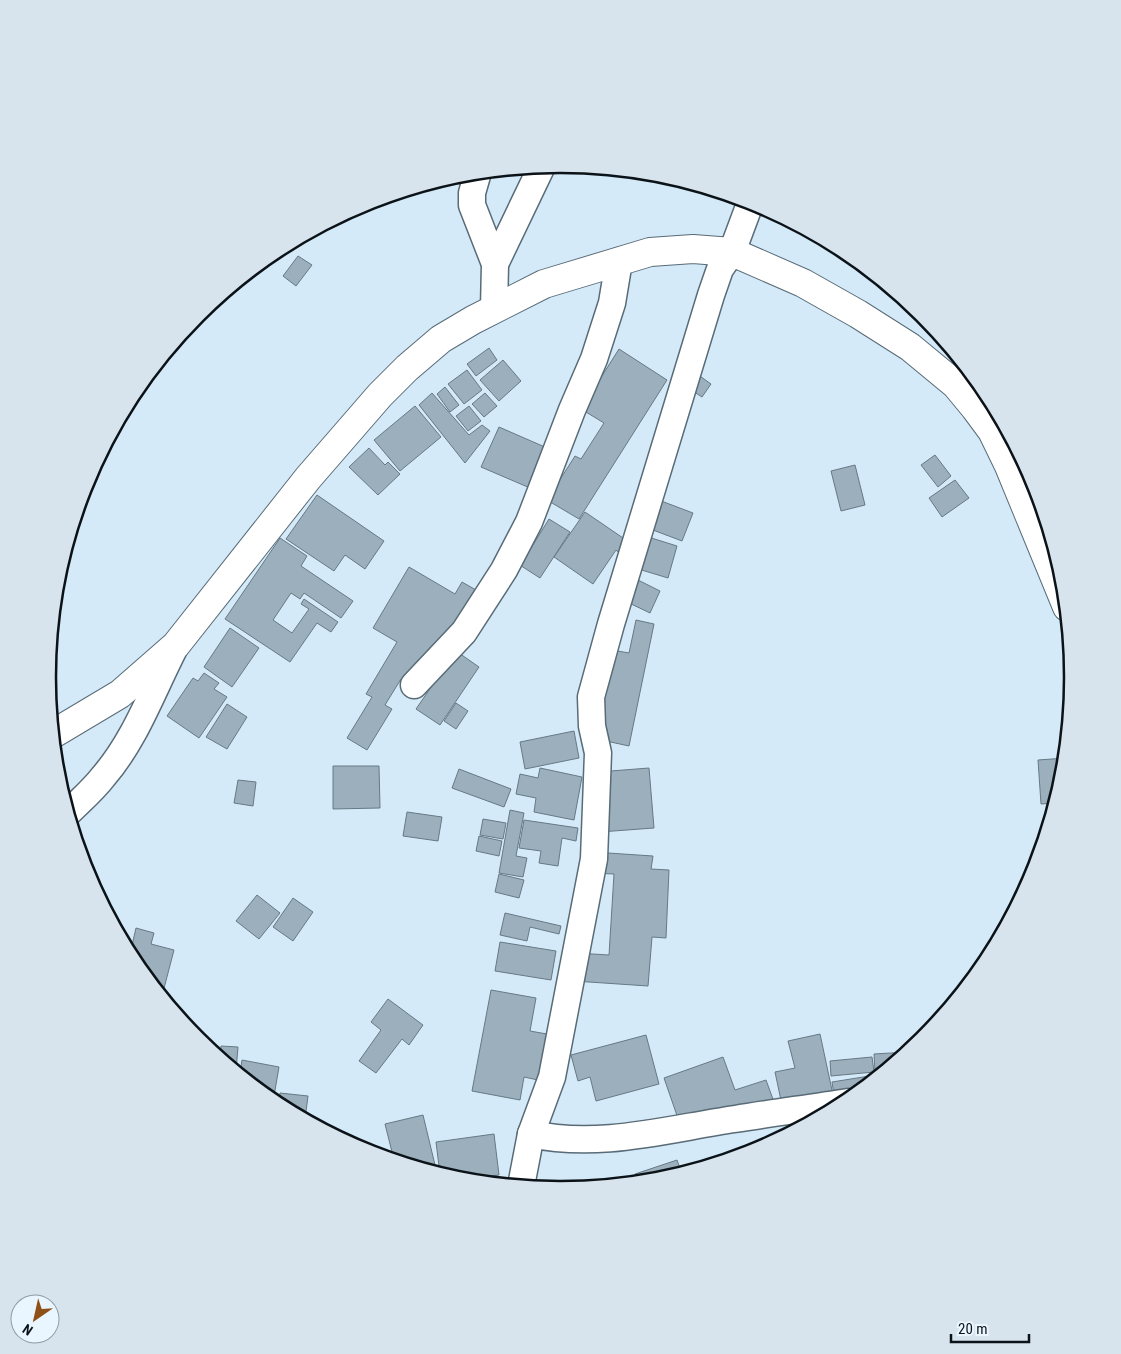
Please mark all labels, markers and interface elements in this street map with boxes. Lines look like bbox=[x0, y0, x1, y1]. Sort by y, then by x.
north arrow bbox=[10, 1294, 60, 1344]
scale bar bbox=[951, 1312, 1028, 1344]
text: 20 m bbox=[958, 1320, 988, 1338]
text: N bbox=[20, 1321, 36, 1339]

